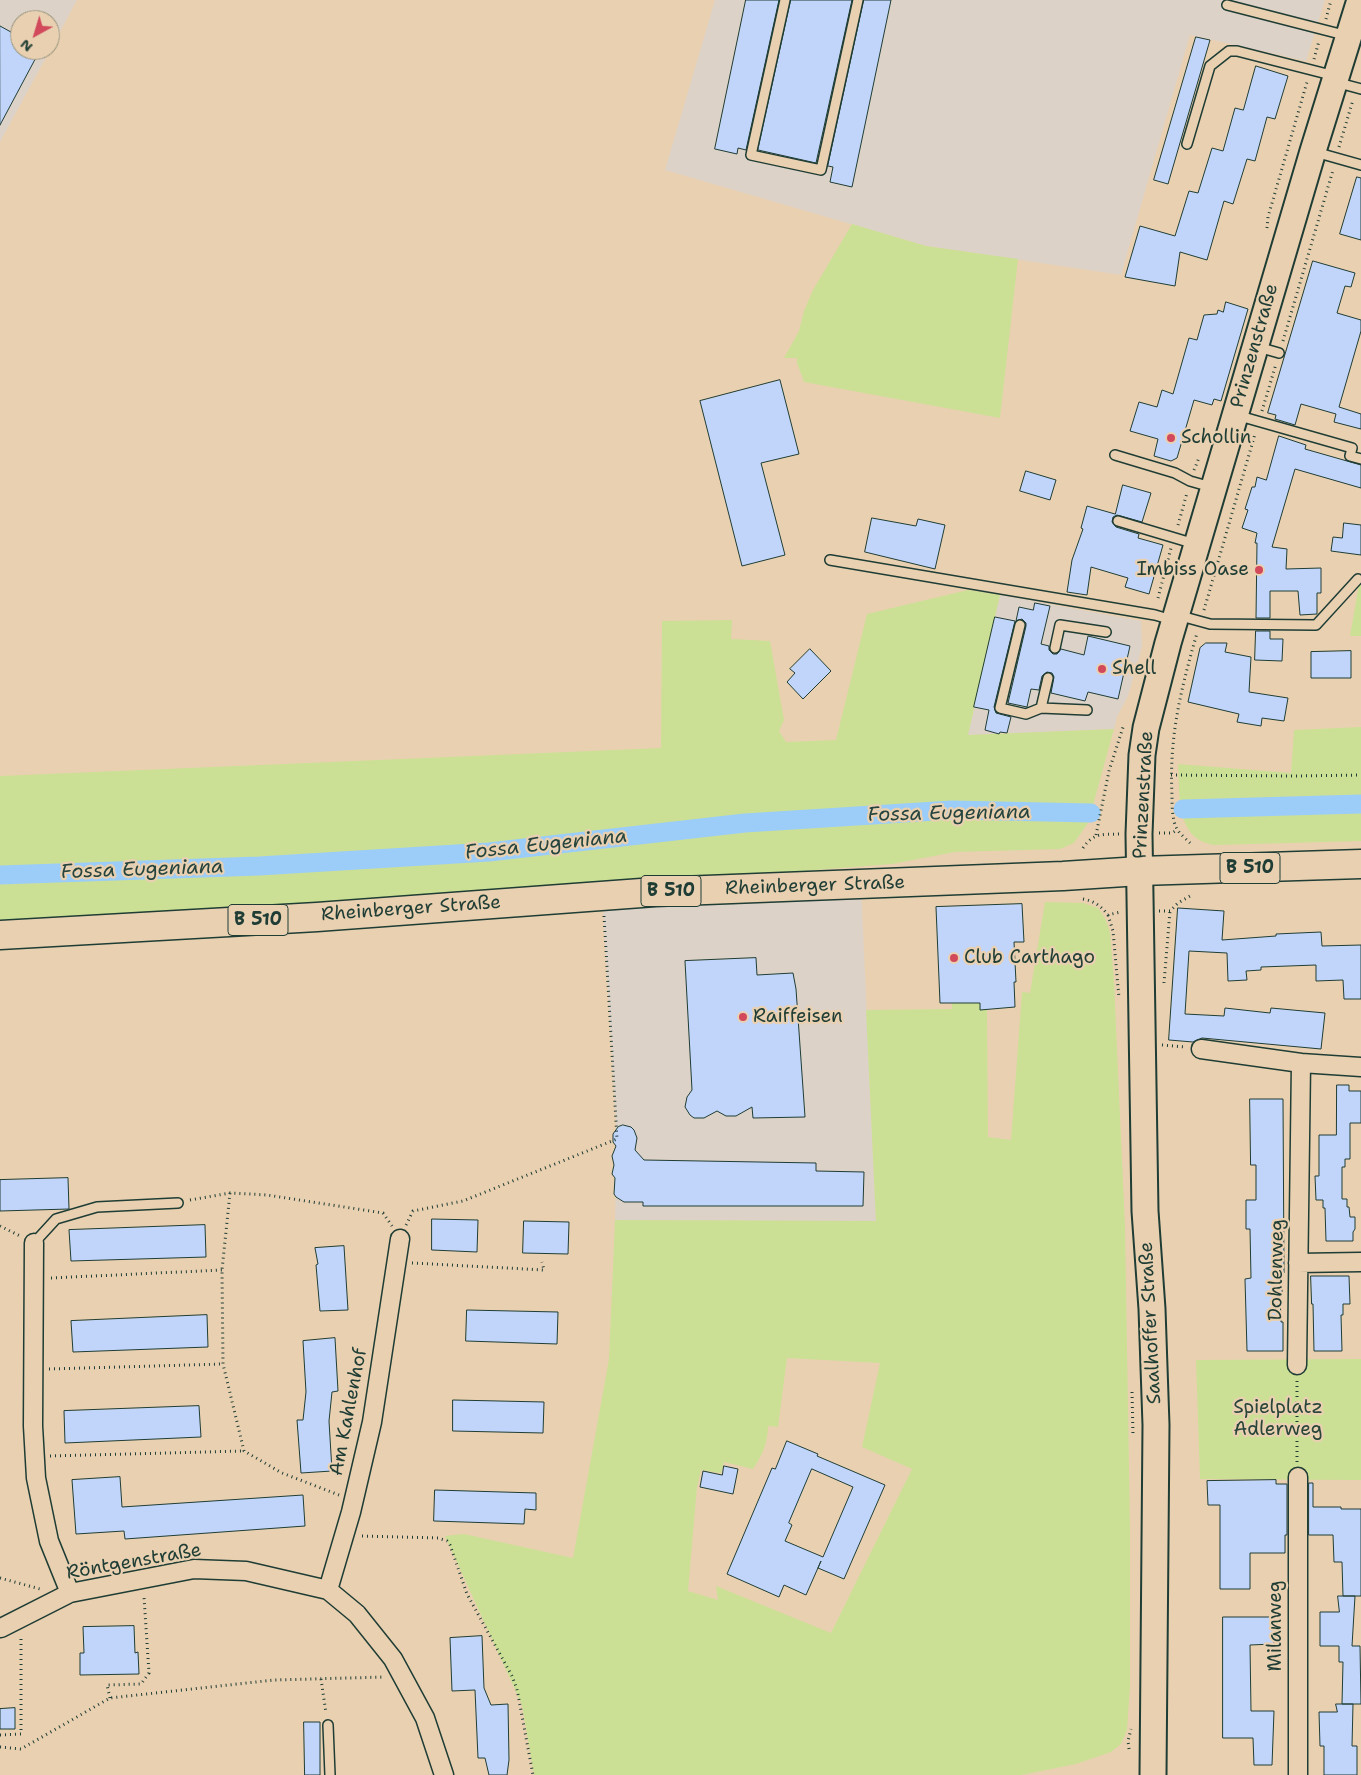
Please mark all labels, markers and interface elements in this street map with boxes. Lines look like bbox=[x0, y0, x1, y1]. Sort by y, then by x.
north arrow bbox=[10, 10, 60, 60]
text: N bbox=[16, 35, 36, 56]
street label: Prinzenstraße bbox=[1226, 281, 1284, 411]
place label: Schollin bbox=[1181, 427, 1251, 449]
marker: Schollin bbox=[1165, 432, 1177, 444]
place label: Imbiss Oase bbox=[1136, 559, 1249, 581]
marker: Imbiss Oase bbox=[1253, 564, 1265, 576]
place label: Shell bbox=[1112, 658, 1156, 680]
marker: Shell bbox=[1096, 663, 1108, 675]
street label: Prinzenstraße bbox=[1129, 730, 1159, 860]
water label: Fossa Eugeniana bbox=[867, 801, 1031, 827]
water label: Fossa Eugeniana bbox=[464, 825, 628, 865]
road number: B 510 bbox=[1220, 852, 1280, 884]
water label: Fossa Eugeniana bbox=[60, 855, 224, 885]
street label: Rheinberger Straße bbox=[725, 871, 905, 901]
road number: B 510 bbox=[641, 876, 701, 906]
street label: Rheinberger Straße bbox=[320, 891, 502, 927]
road number: B 510 bbox=[228, 904, 288, 936]
place label: Club Carthago bbox=[964, 947, 1095, 969]
marker: Club Carthago bbox=[948, 952, 960, 964]
place label: Raiffeisen bbox=[753, 1006, 843, 1028]
marker: Raiffeisen bbox=[737, 1011, 749, 1023]
street label: Dohlenweg bbox=[1265, 1219, 1289, 1321]
street label: Saalhoffer Straße bbox=[1135, 1241, 1167, 1405]
street label: Am Kahlenhof bbox=[325, 1346, 373, 1478]
park label: Spielplatz Adlerweg bbox=[1233, 1397, 1323, 1441]
street label: Röntgenstraße bbox=[65, 1539, 203, 1585]
street label: Milanweg bbox=[1265, 1581, 1287, 1671]

